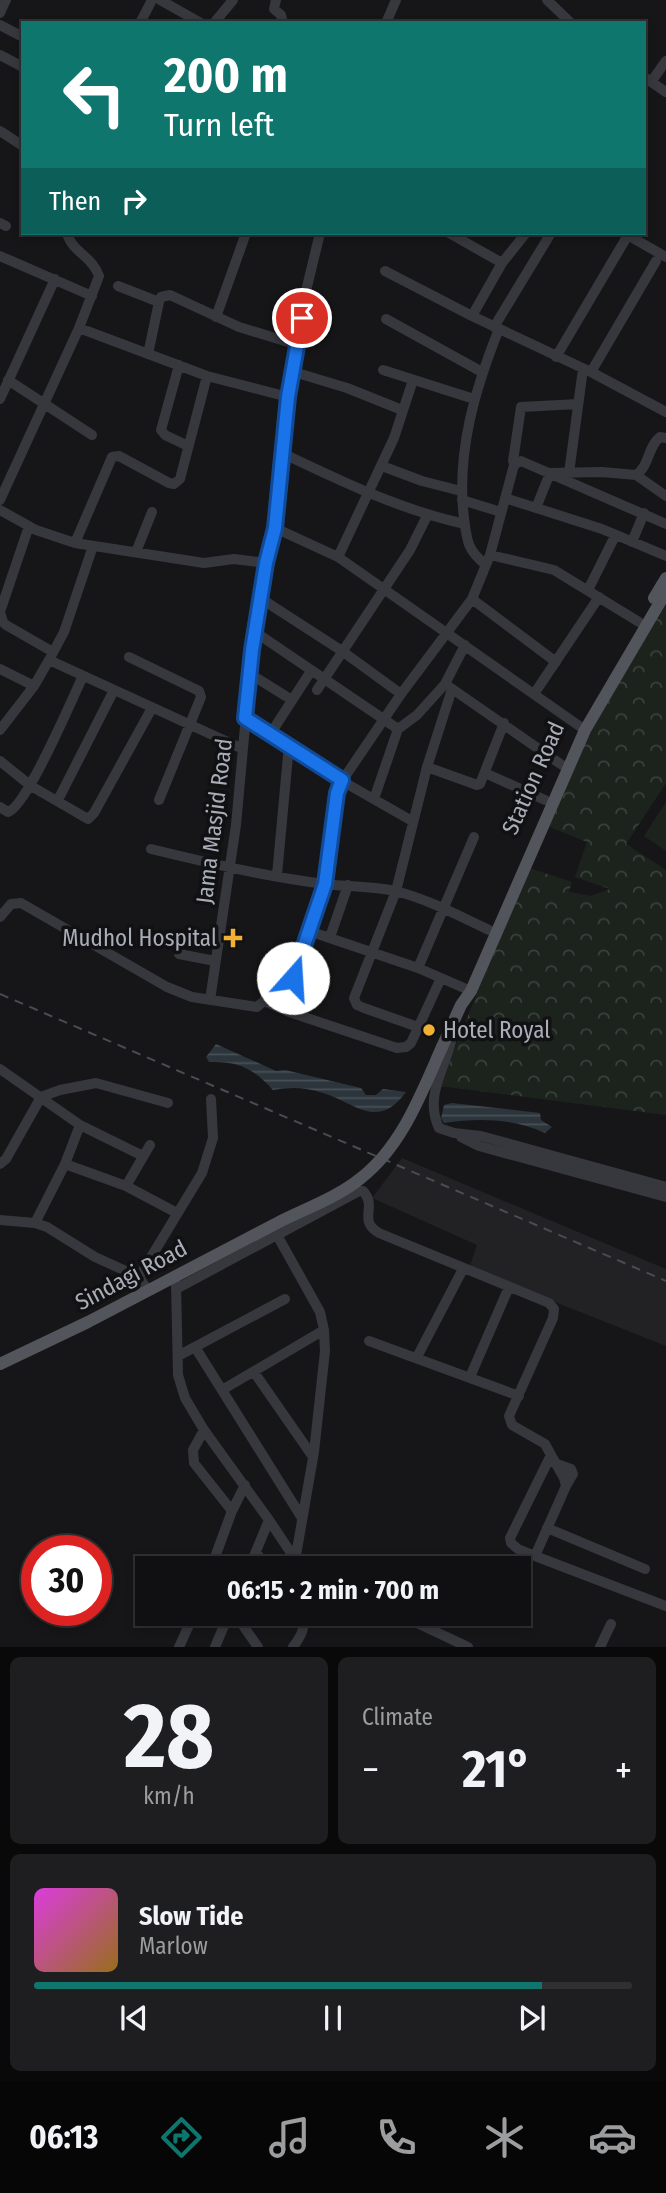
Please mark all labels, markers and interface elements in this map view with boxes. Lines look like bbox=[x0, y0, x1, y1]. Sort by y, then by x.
text: 200 m bbox=[164, 46, 288, 105]
icon: left bbox=[49, 49, 140, 140]
text: Turn left bbox=[164, 106, 274, 144]
icon: right bbox=[115, 182, 153, 220]
text: Then bbox=[49, 186, 101, 217]
pin bbox=[272, 288, 332, 348]
icon: arrive bbox=[283, 299, 321, 337]
street label: Station Road bbox=[496, 717, 570, 839]
street label: Jama Masjid Road bbox=[190, 737, 238, 905]
place label: Mudhol Hospital bbox=[62, 924, 217, 952]
marker: Mudhol Hospital bbox=[223, 928, 243, 948]
position arrow bbox=[256, 941, 330, 1015]
place label: Hotel Royal bbox=[443, 1016, 550, 1044]
marker: Hotel Royal bbox=[421, 1022, 437, 1038]
street label: Sindagi Road bbox=[70, 1234, 192, 1316]
speed limit sign: 30 bbox=[21, 1535, 112, 1626]
text: 06:15 · 2 min · 700 m bbox=[227, 1575, 439, 1606]
text: 28 bbox=[124, 1682, 214, 1791]
text: Climate bbox=[362, 1703, 433, 1731]
text: 21° bbox=[462, 1738, 532, 1801]
text: − bbox=[362, 1747, 379, 1793]
text: + bbox=[615, 1747, 632, 1793]
text: km/h bbox=[143, 1782, 195, 1810]
text: Slow Tide bbox=[139, 1901, 243, 1932]
text: Marlow bbox=[139, 1932, 208, 1960]
icon: previous bbox=[115, 1999, 153, 2037]
icon: pause bbox=[314, 1999, 352, 2037]
icon: next bbox=[513, 1999, 551, 2037]
icon: directions bbox=[157, 2113, 206, 2162]
icon: music bbox=[265, 2113, 314, 2162]
icon: phone bbox=[372, 2113, 421, 2162]
icon: climate bbox=[480, 2113, 529, 2162]
icon: car bbox=[588, 2113, 637, 2162]
text: 06:13 bbox=[29, 2118, 98, 2156]

